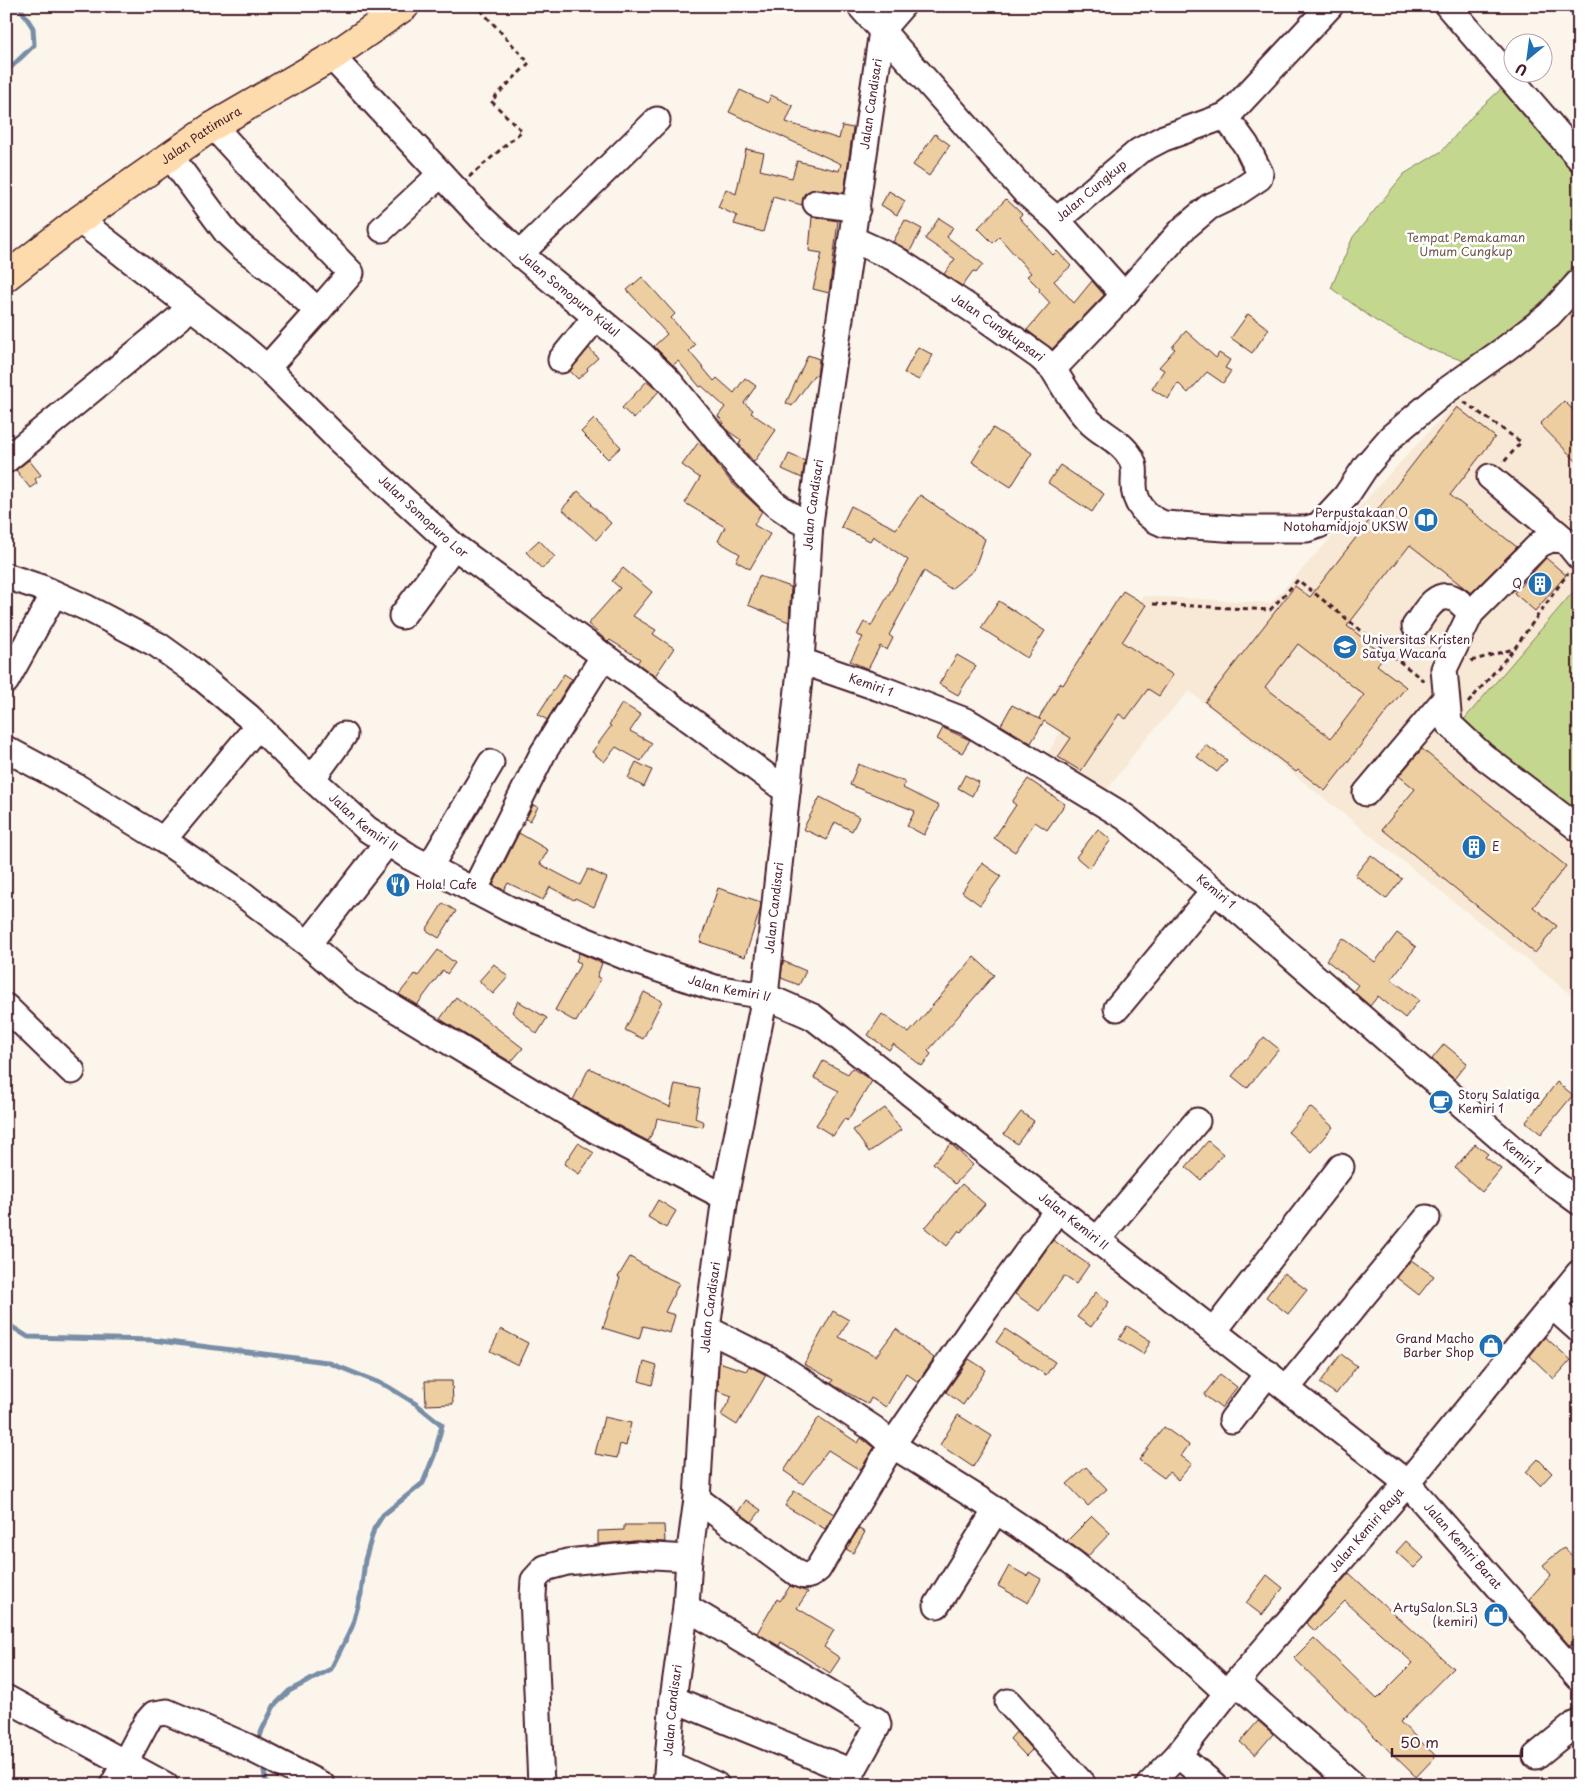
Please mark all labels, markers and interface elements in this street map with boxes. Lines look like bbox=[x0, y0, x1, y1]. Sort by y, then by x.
north arrow bbox=[1502, 32, 1552, 82]
street label: Jalan Candisari bbox=[855, 57, 886, 151]
text: U bbox=[1512, 58, 1531, 82]
street label: Jalan Pattimura bbox=[156, 101, 245, 168]
street label: Jalan Cungkup bbox=[1051, 155, 1130, 226]
park label: Tempat Pemakaman Umum Cungkup bbox=[1407, 228, 1525, 260]
street label: Jalan Somopuro Kidul bbox=[516, 247, 624, 341]
street label: Jalan Cungkupsari bbox=[948, 288, 1049, 365]
street label: Jalan Candisari bbox=[798, 458, 827, 551]
street label: Jalan Somopuro Lor bbox=[375, 470, 473, 562]
place label: Perpustakaan O Notohamidjojo UKSW bbox=[1283, 503, 1409, 535]
library icon: Perpustakaan O Notohamidjojo UKSW bbox=[1413, 507, 1439, 533]
building icon: Q bbox=[1527, 571, 1553, 597]
place label: Q bbox=[1512, 574, 1522, 592]
place label: Universitas Kristen Satya Wacana bbox=[1362, 630, 1470, 662]
school or university icon: Universitas Kristen Satya Wacana bbox=[1332, 634, 1358, 660]
street label: Kemiri 1 bbox=[847, 668, 896, 700]
street label: Jalan Kemiri II bbox=[325, 788, 402, 855]
building icon: E bbox=[1461, 834, 1487, 860]
place label: E bbox=[1492, 837, 1500, 855]
street label: Jalan Candisari bbox=[760, 861, 787, 954]
street label: Kemiri 1 bbox=[1193, 870, 1240, 913]
restaurant icon: Hola! Cafe bbox=[385, 872, 411, 898]
place label: Hola! Cafe bbox=[416, 875, 477, 893]
street label: Jalan Kemiri II bbox=[686, 970, 774, 1006]
place label: Story Salatiga Kemiri 1 bbox=[1458, 1085, 1540, 1117]
cafe icon: Story Salatiga Kemiri 1 bbox=[1428, 1089, 1454, 1115]
street label: Kemiri 1 bbox=[1499, 1134, 1546, 1178]
street label: Jalan Kemiri II bbox=[1035, 1187, 1113, 1254]
street label: Jalan Candisari bbox=[696, 1260, 724, 1353]
place label: Grand Macho Barber Shop bbox=[1395, 1329, 1474, 1361]
shop icon: Grand Macho Barber Shop bbox=[1478, 1333, 1504, 1359]
street label: Jalan Kemiri Raya bbox=[1324, 1483, 1408, 1576]
street label: Jalan Kemiri Barat bbox=[1420, 1498, 1507, 1593]
place label: ArtySalon.SL3 (kemiri) bbox=[1393, 1598, 1478, 1630]
shop icon: ArtySalon.SL3 (kemiri) bbox=[1483, 1602, 1509, 1628]
street label: Jalan Candisari bbox=[658, 1663, 686, 1757]
scale bar bbox=[1392, 1726, 1522, 1758]
text: 50 m bbox=[1400, 1730, 1439, 1753]

